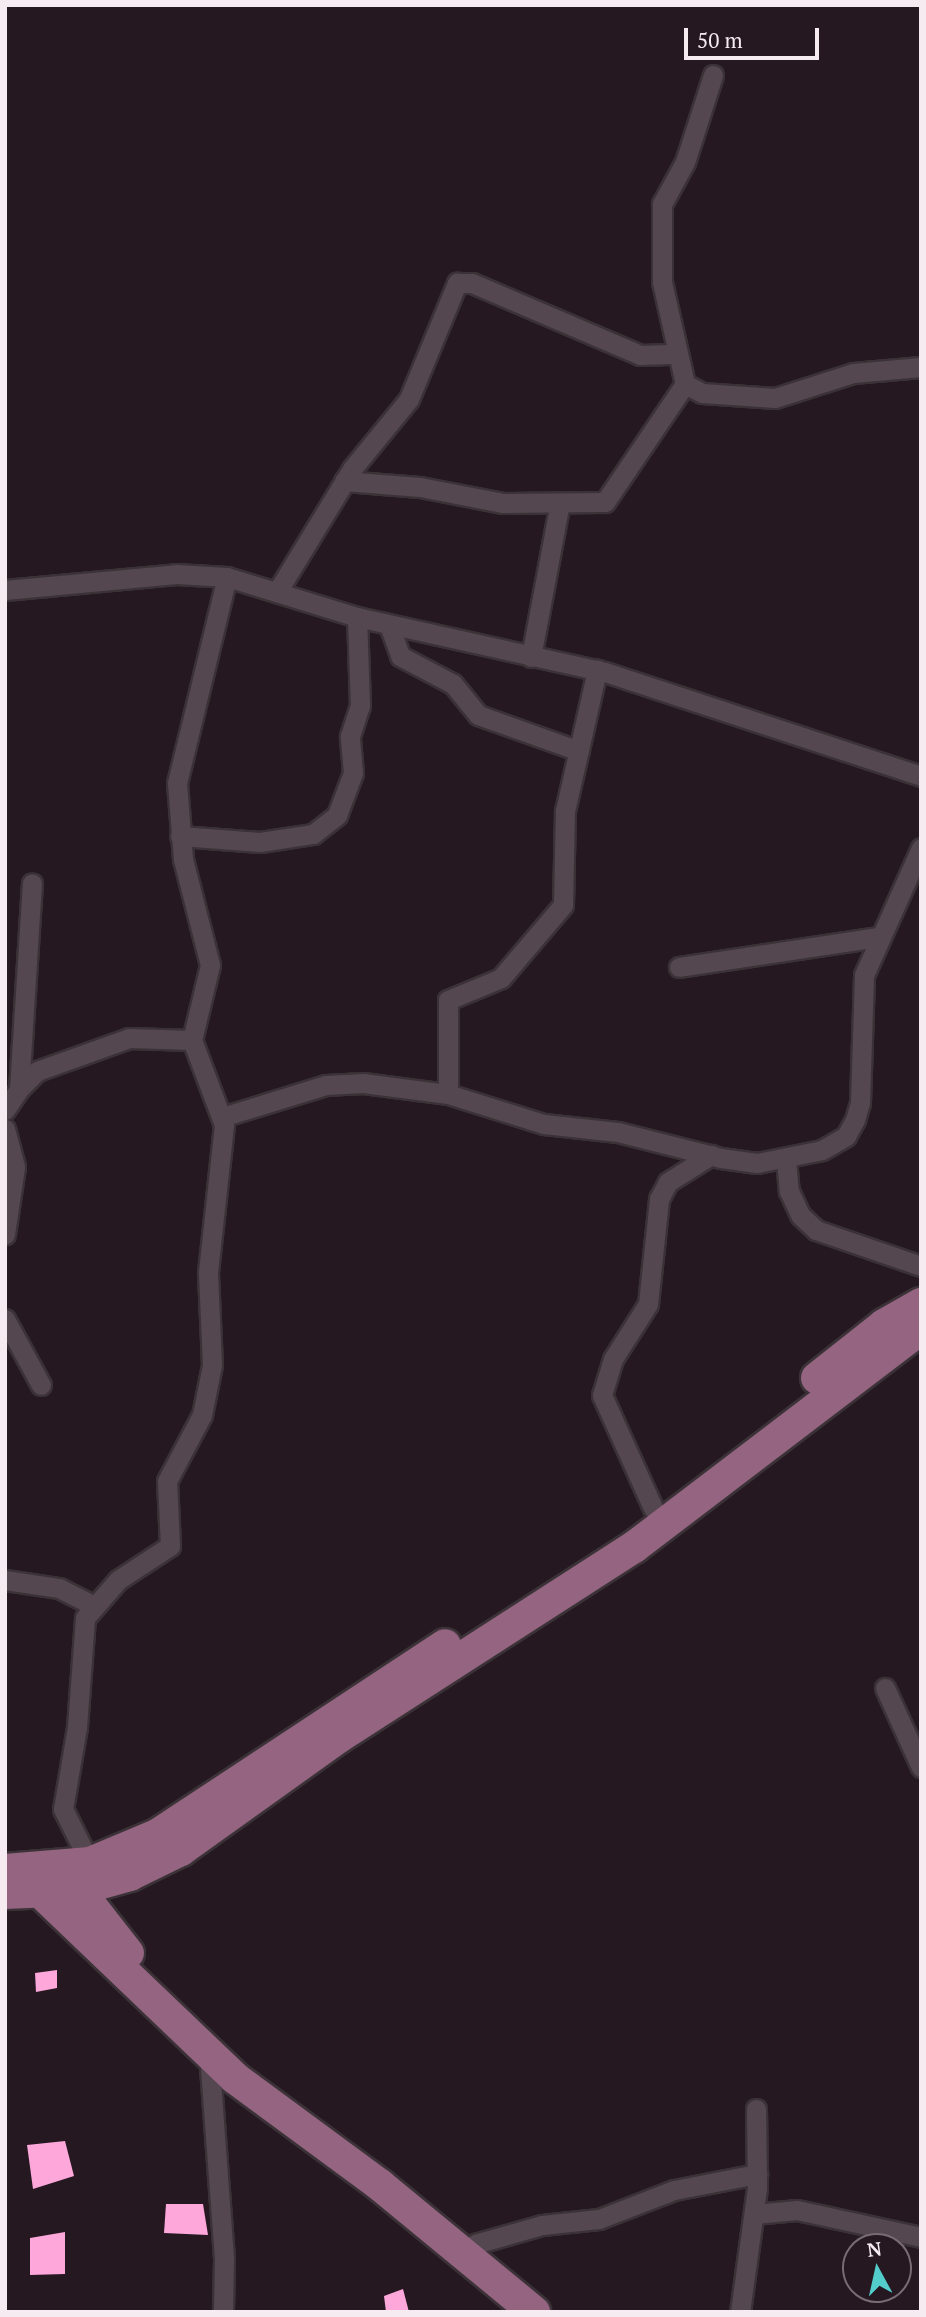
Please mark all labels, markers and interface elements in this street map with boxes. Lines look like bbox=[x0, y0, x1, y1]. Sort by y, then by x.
scale bar bbox=[688, 14, 823, 58]
text: 50 m bbox=[697, 26, 743, 54]
north arrow bbox=[842, 2233, 912, 2303]
text: N bbox=[865, 2235, 883, 2262]

